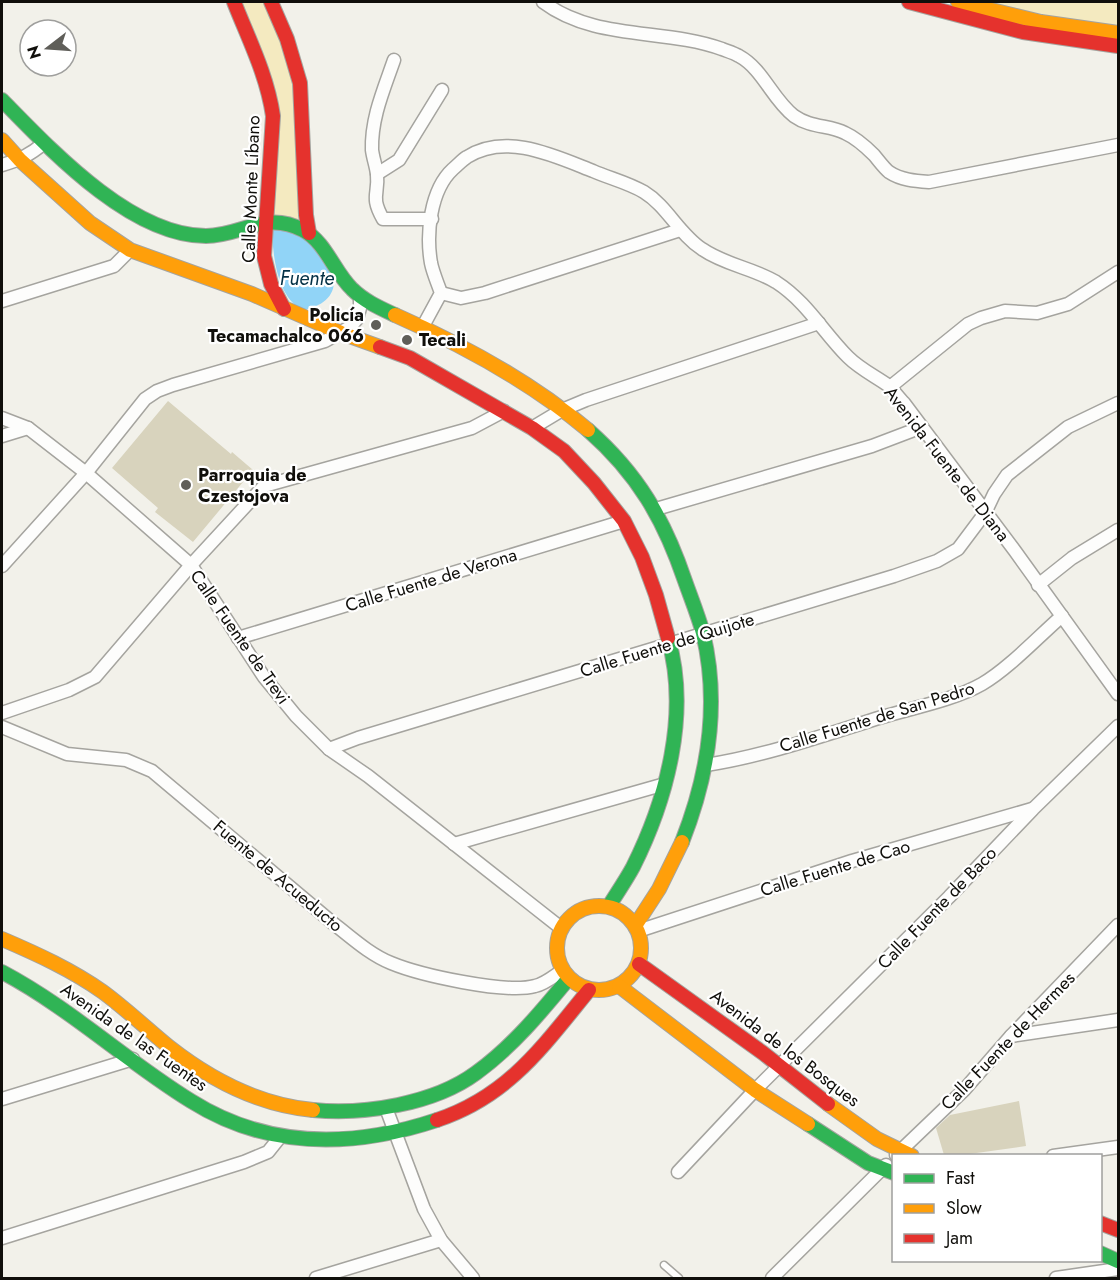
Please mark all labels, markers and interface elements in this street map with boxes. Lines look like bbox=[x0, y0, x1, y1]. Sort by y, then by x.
north arrow bbox=[18, 18, 78, 78]
text: N bbox=[21, 43, 47, 62]
street label: Calle Monte Líbano bbox=[235, 115, 267, 263]
water label: Fuente bbox=[280, 264, 334, 293]
place label: Policía Tecamachalco 066 bbox=[208, 302, 364, 349]
marker: Policía Tecamachalco 066 bbox=[369, 318, 383, 332]
place label: Tecali bbox=[419, 327, 466, 353]
marker: Tecali bbox=[400, 333, 414, 347]
street label: Avenida Fuente de Diana bbox=[878, 381, 1016, 547]
place label: Parroquia de Czestojova bbox=[198, 462, 306, 509]
marker: Parroquia de Czestojova bbox=[179, 478, 193, 492]
street label: Calle Fuente de Verona bbox=[342, 542, 520, 618]
street label: Calle Fuente de Trevi bbox=[184, 564, 296, 710]
street label: Calle Fuente de Quijote bbox=[577, 606, 757, 684]
street label: Calle Fuente de San Pedro bbox=[776, 675, 978, 759]
street label: Fuente de Acueducto bbox=[207, 814, 349, 938]
street label: Calle Fuente de Cao bbox=[757, 833, 913, 903]
street label: Calle Fuente de Baco bbox=[871, 841, 1003, 975]
street label: Calle Fuente de Hermes bbox=[935, 966, 1081, 1116]
street label: Avenida de las Fuentes bbox=[55, 976, 213, 1098]
street label: Avenida de los Bosques bbox=[705, 983, 865, 1113]
legend bbox=[892, 1154, 1102, 1262]
text: Fast bbox=[946, 1165, 975, 1191]
text: Slow bbox=[946, 1195, 983, 1221]
text: Jam bbox=[944, 1225, 973, 1251]

